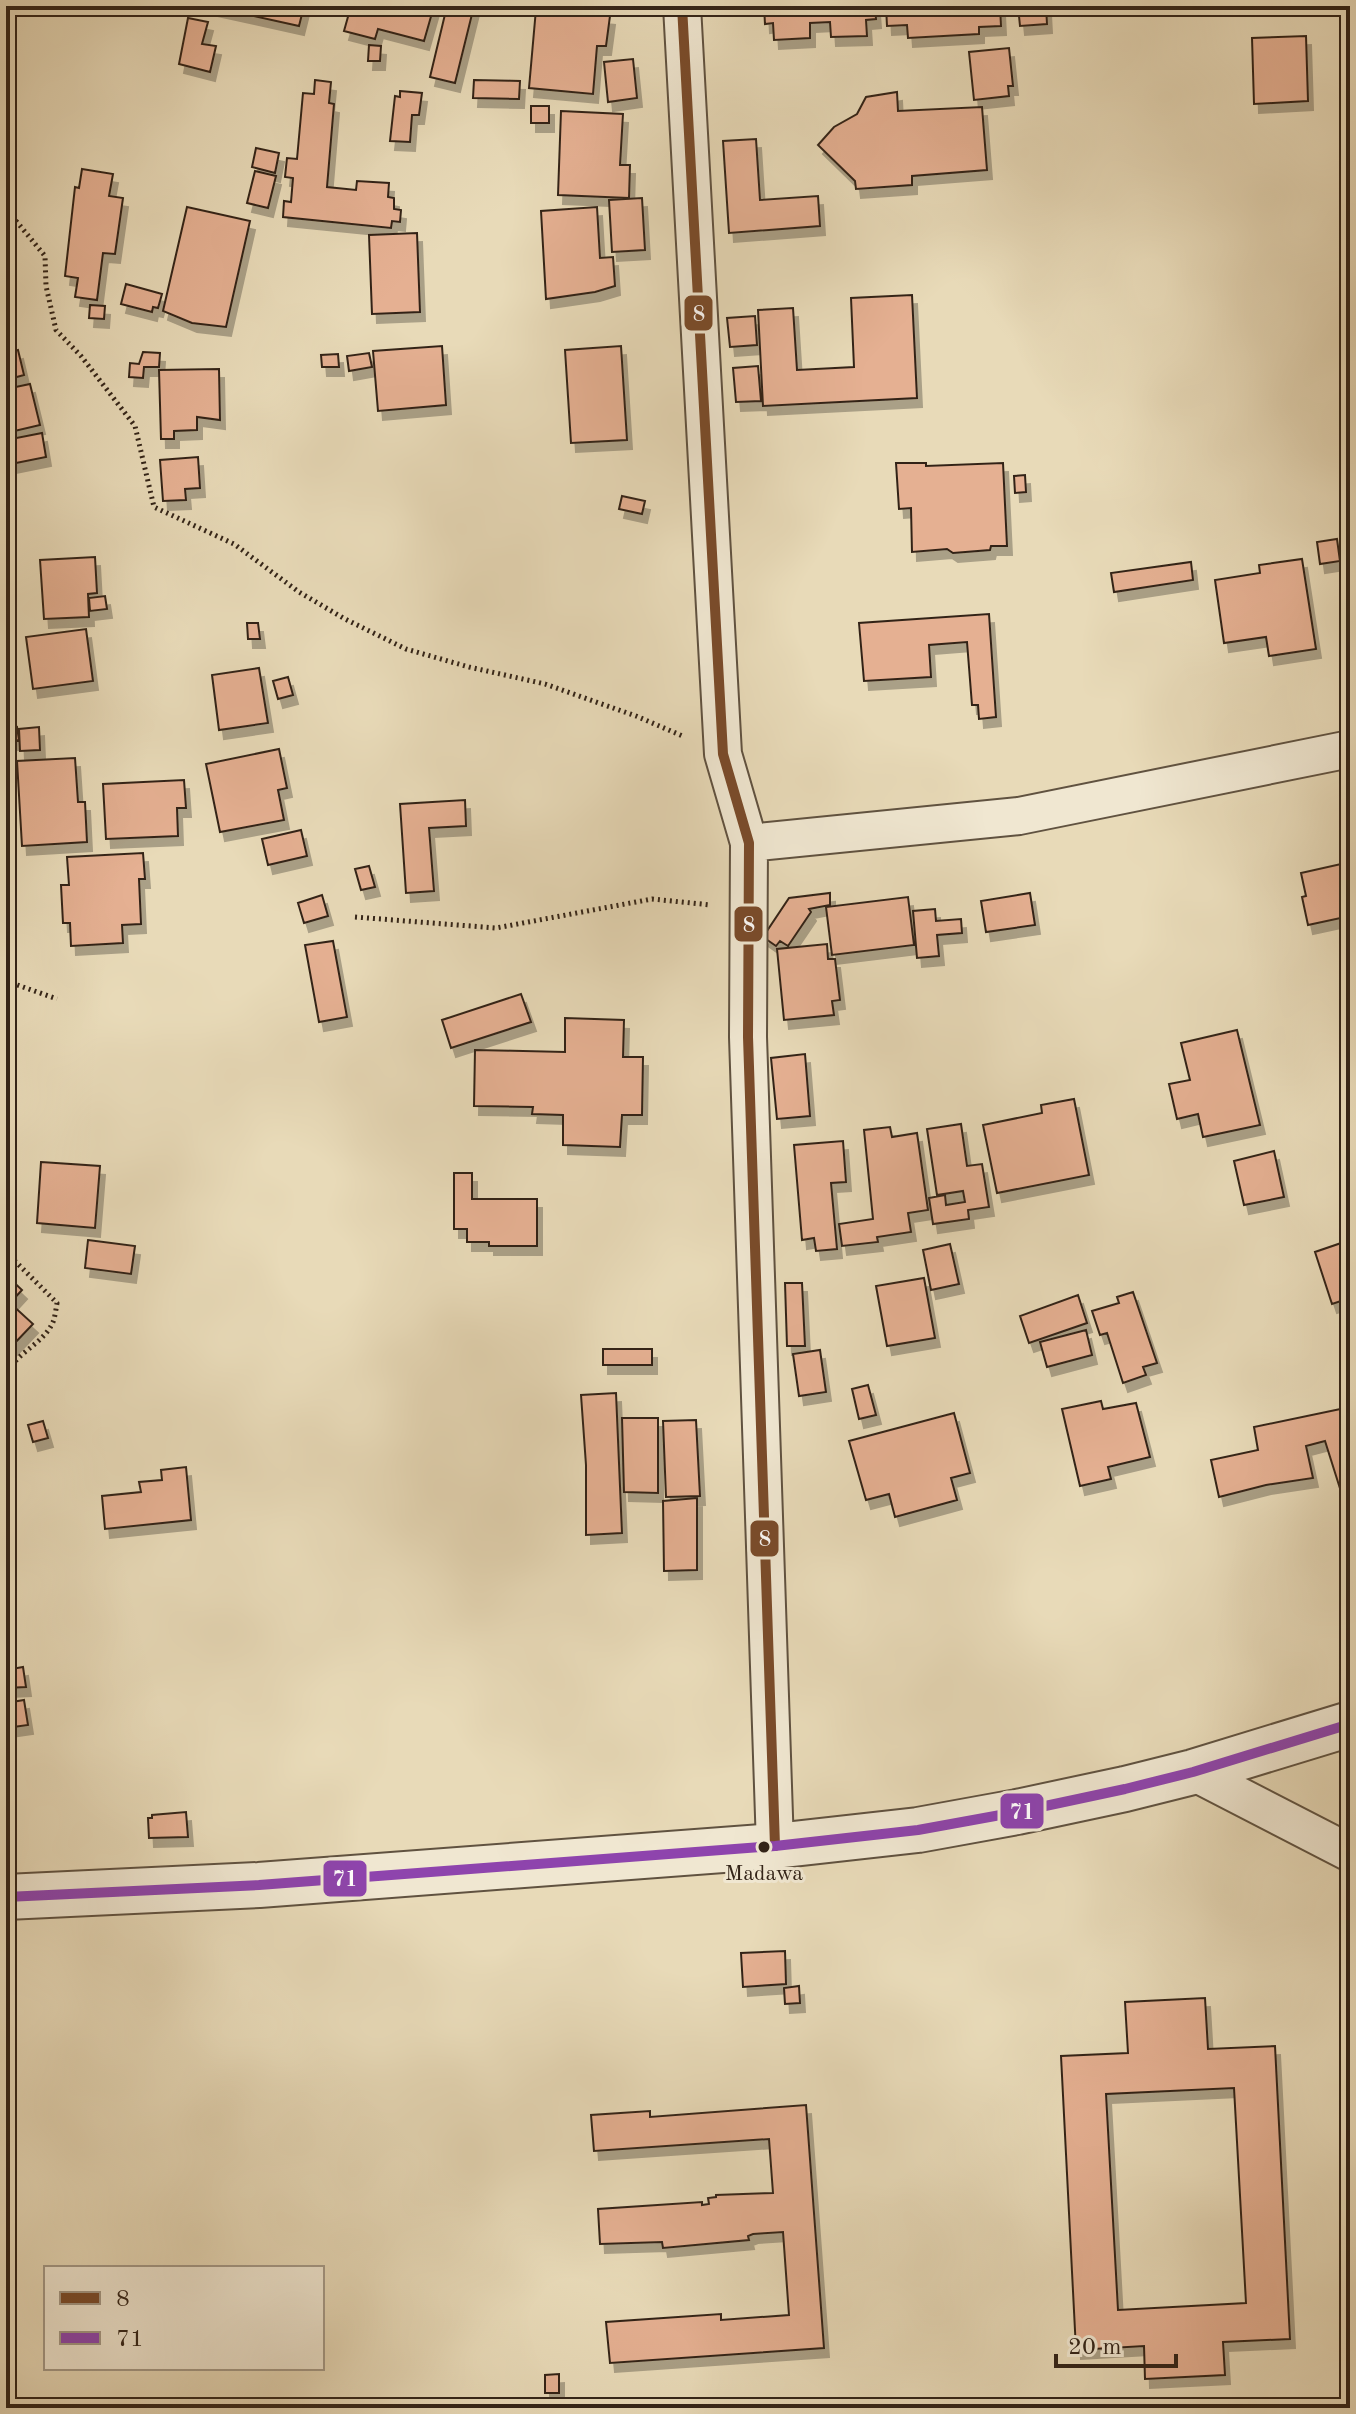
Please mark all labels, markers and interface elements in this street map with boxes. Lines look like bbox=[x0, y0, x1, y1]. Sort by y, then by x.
line badge: 8 bbox=[683, 294, 714, 332]
text: 8 bbox=[693, 304, 705, 326]
line badge: 8 bbox=[733, 905, 764, 943]
text: 8 bbox=[743, 915, 755, 937]
line badge: 8 bbox=[749, 1519, 780, 1558]
text: 8 bbox=[759, 1529, 771, 1551]
line badge: 71 bbox=[999, 1792, 1045, 1830]
text: 71 bbox=[1009, 1802, 1035, 1824]
marker: Madawa bbox=[756, 1839, 772, 1855]
line badge: 71 bbox=[322, 1859, 368, 1898]
place label: Madawa bbox=[725, 1863, 803, 1885]
text: 71 bbox=[332, 1869, 358, 1891]
legend bbox=[44, 2266, 324, 2370]
text: 8 bbox=[116, 2288, 130, 2312]
scale bar bbox=[1056, 2318, 1176, 2368]
text: 71 bbox=[116, 2328, 144, 2352]
text: 20 m bbox=[1068, 2336, 1122, 2360]

